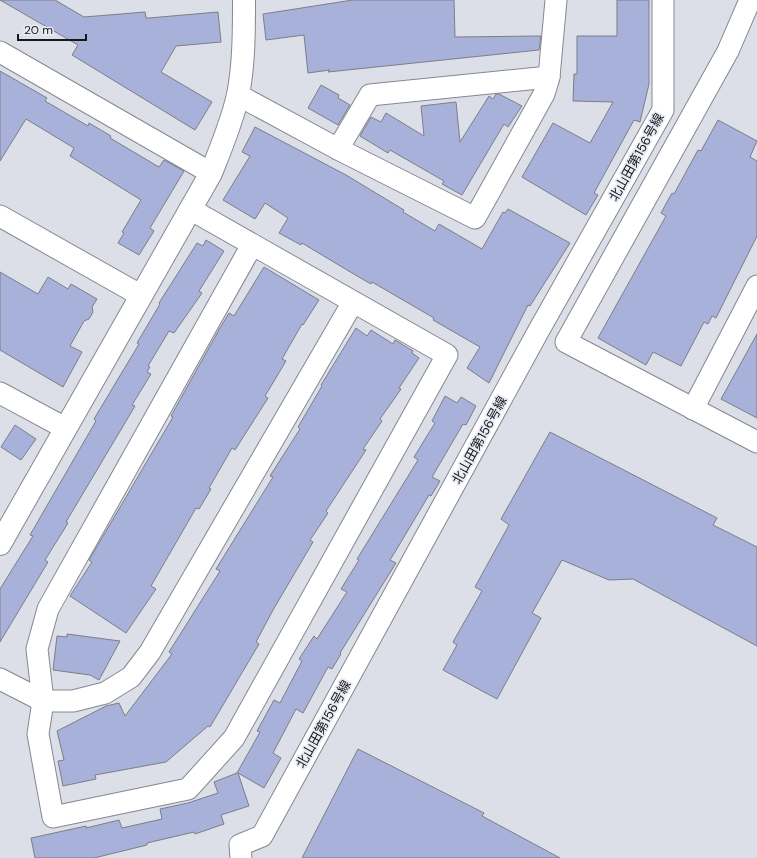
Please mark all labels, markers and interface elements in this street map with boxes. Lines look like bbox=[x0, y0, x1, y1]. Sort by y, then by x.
scale bar bbox=[18, 16, 86, 42]
text: 20 m bbox=[24, 22, 53, 38]
street label: 北山田第156号線 bbox=[605, 110, 668, 204]
street label: 北山田第156号線 bbox=[448, 393, 511, 487]
street label: 北山田第156号線 bbox=[292, 677, 355, 771]

